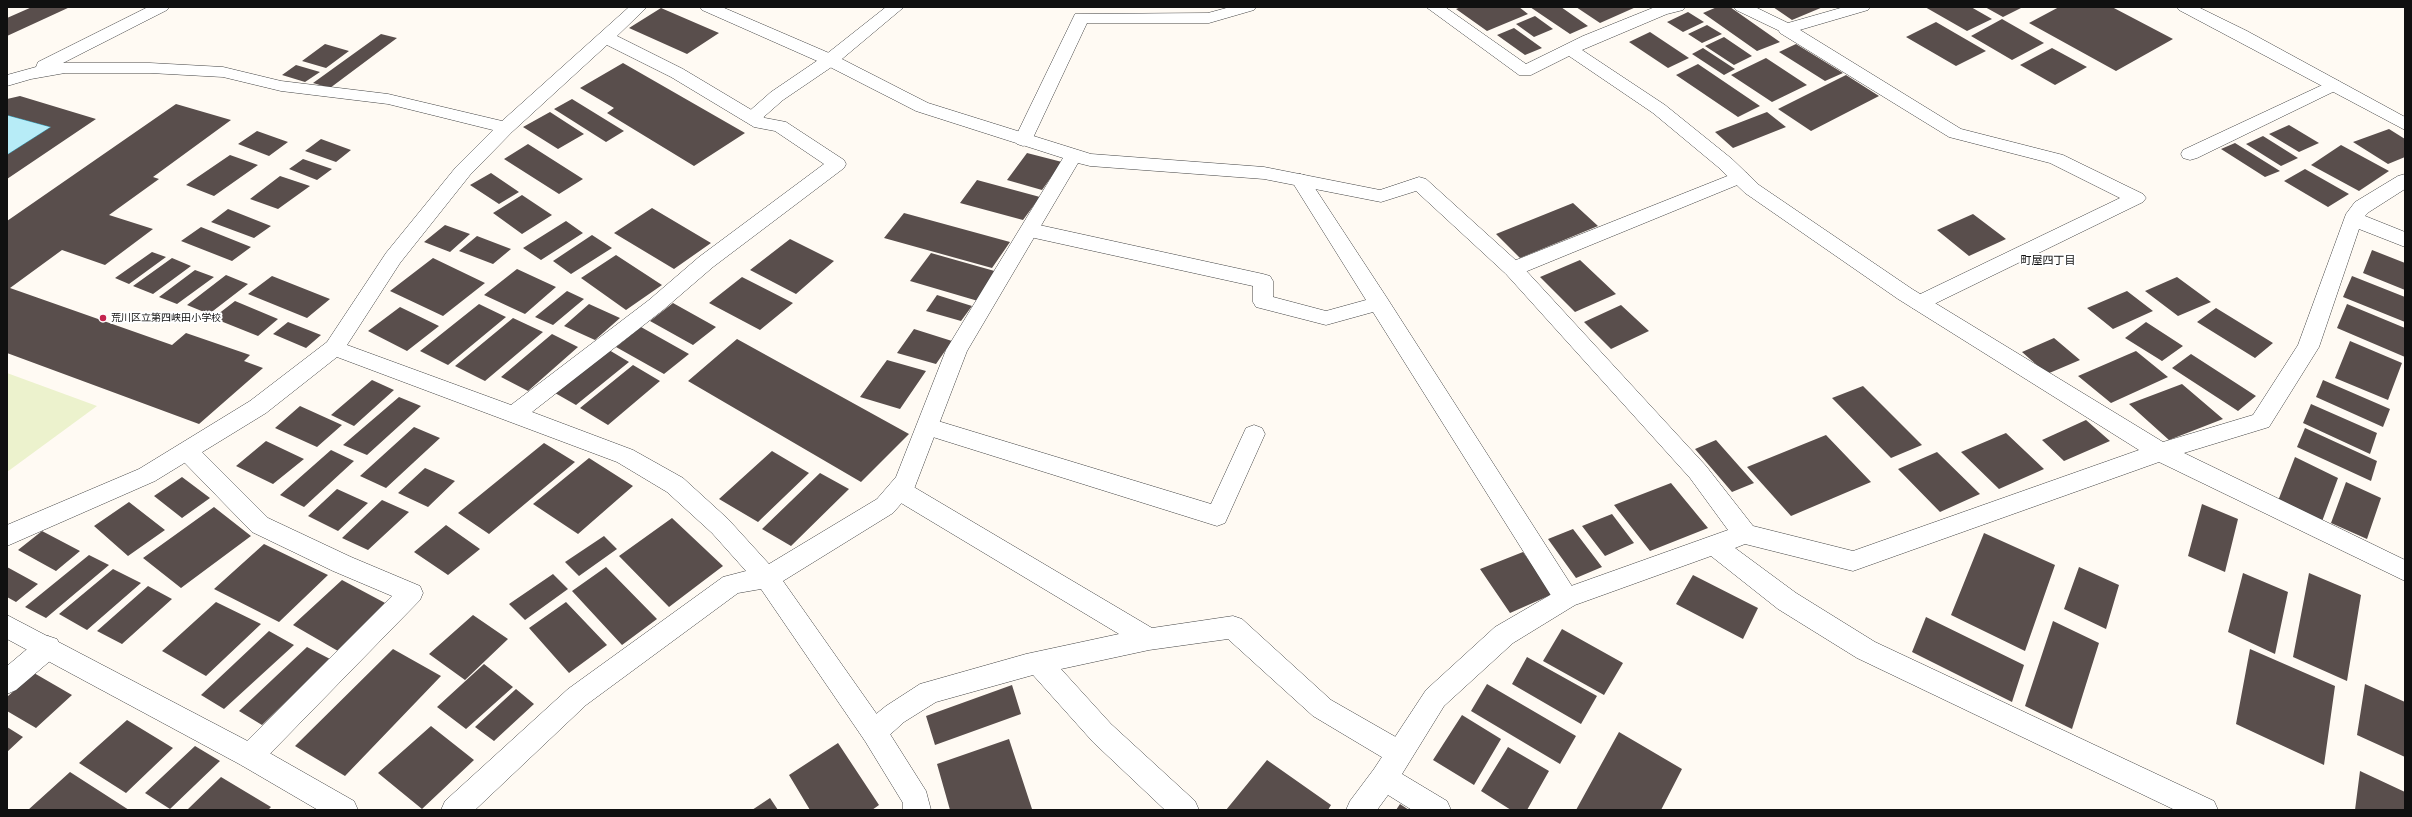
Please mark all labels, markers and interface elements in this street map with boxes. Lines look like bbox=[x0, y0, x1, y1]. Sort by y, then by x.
district label: 町屋四丁目 bbox=[2021, 254, 2075, 268]
place label: 荒川区立第四峡田小学校 bbox=[111, 312, 221, 324]
marker: 荒川区立第四峡田小学校 bbox=[98, 313, 108, 323]

